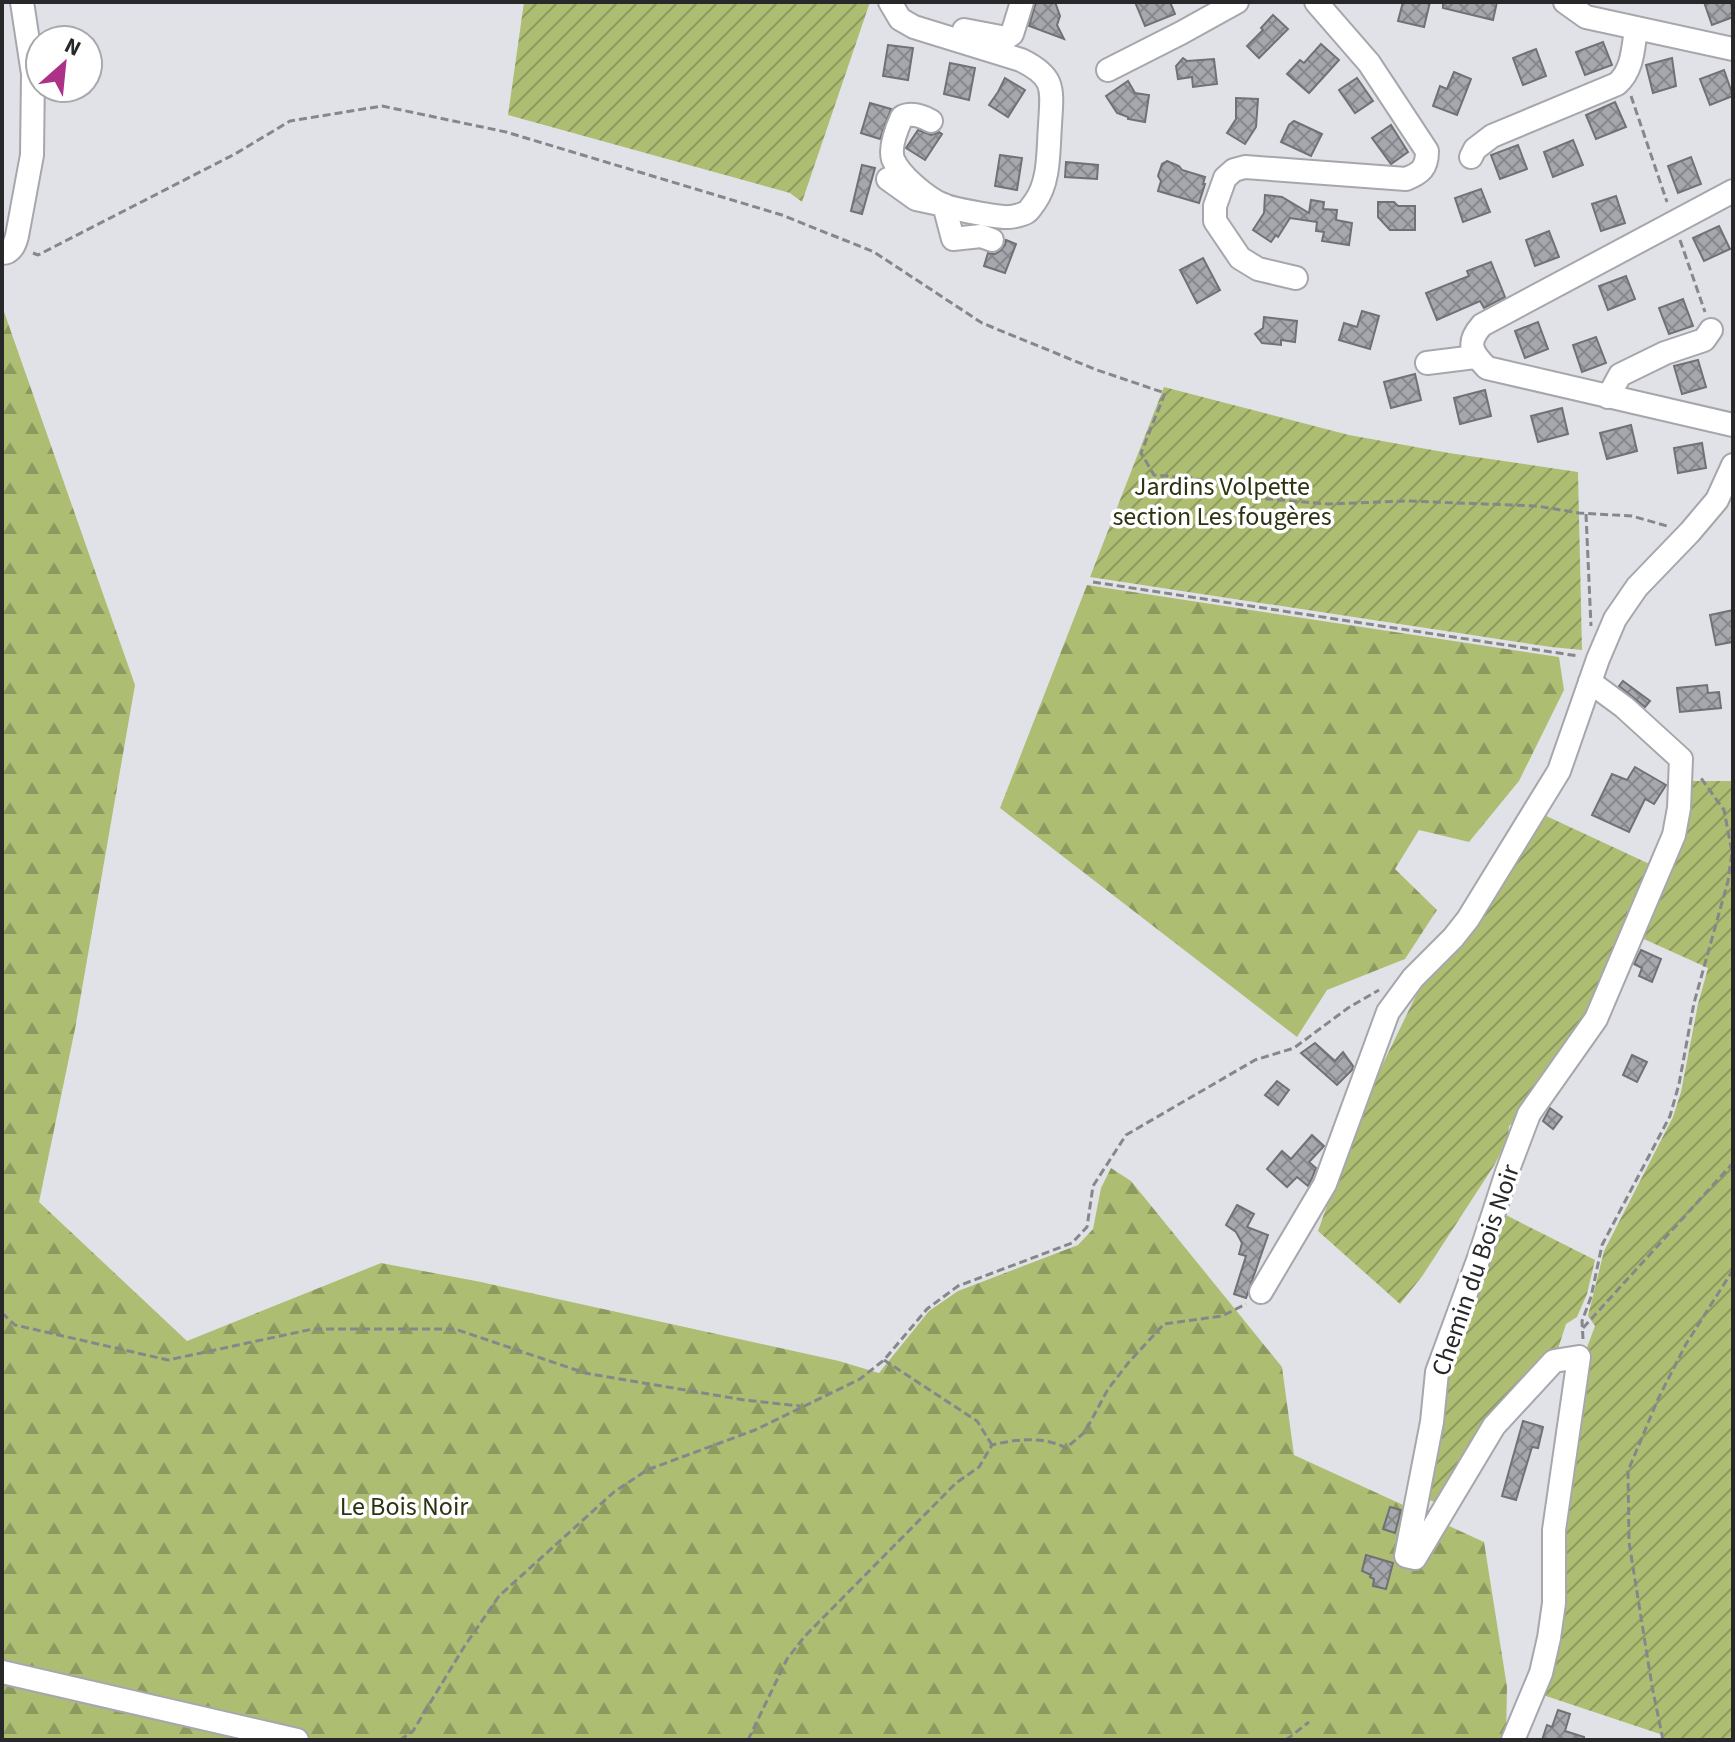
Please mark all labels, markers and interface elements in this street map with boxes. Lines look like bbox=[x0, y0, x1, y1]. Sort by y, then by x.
north arrow bbox=[24, 24, 104, 104]
text: N bbox=[59, 29, 86, 65]
park label: Jardins Volpette section Les fougères bbox=[1112, 468, 1332, 535]
street label: Chemin du Bois Noir bbox=[1422, 1159, 1529, 1381]
park label: Le Bois Noir bbox=[340, 1488, 469, 1525]

